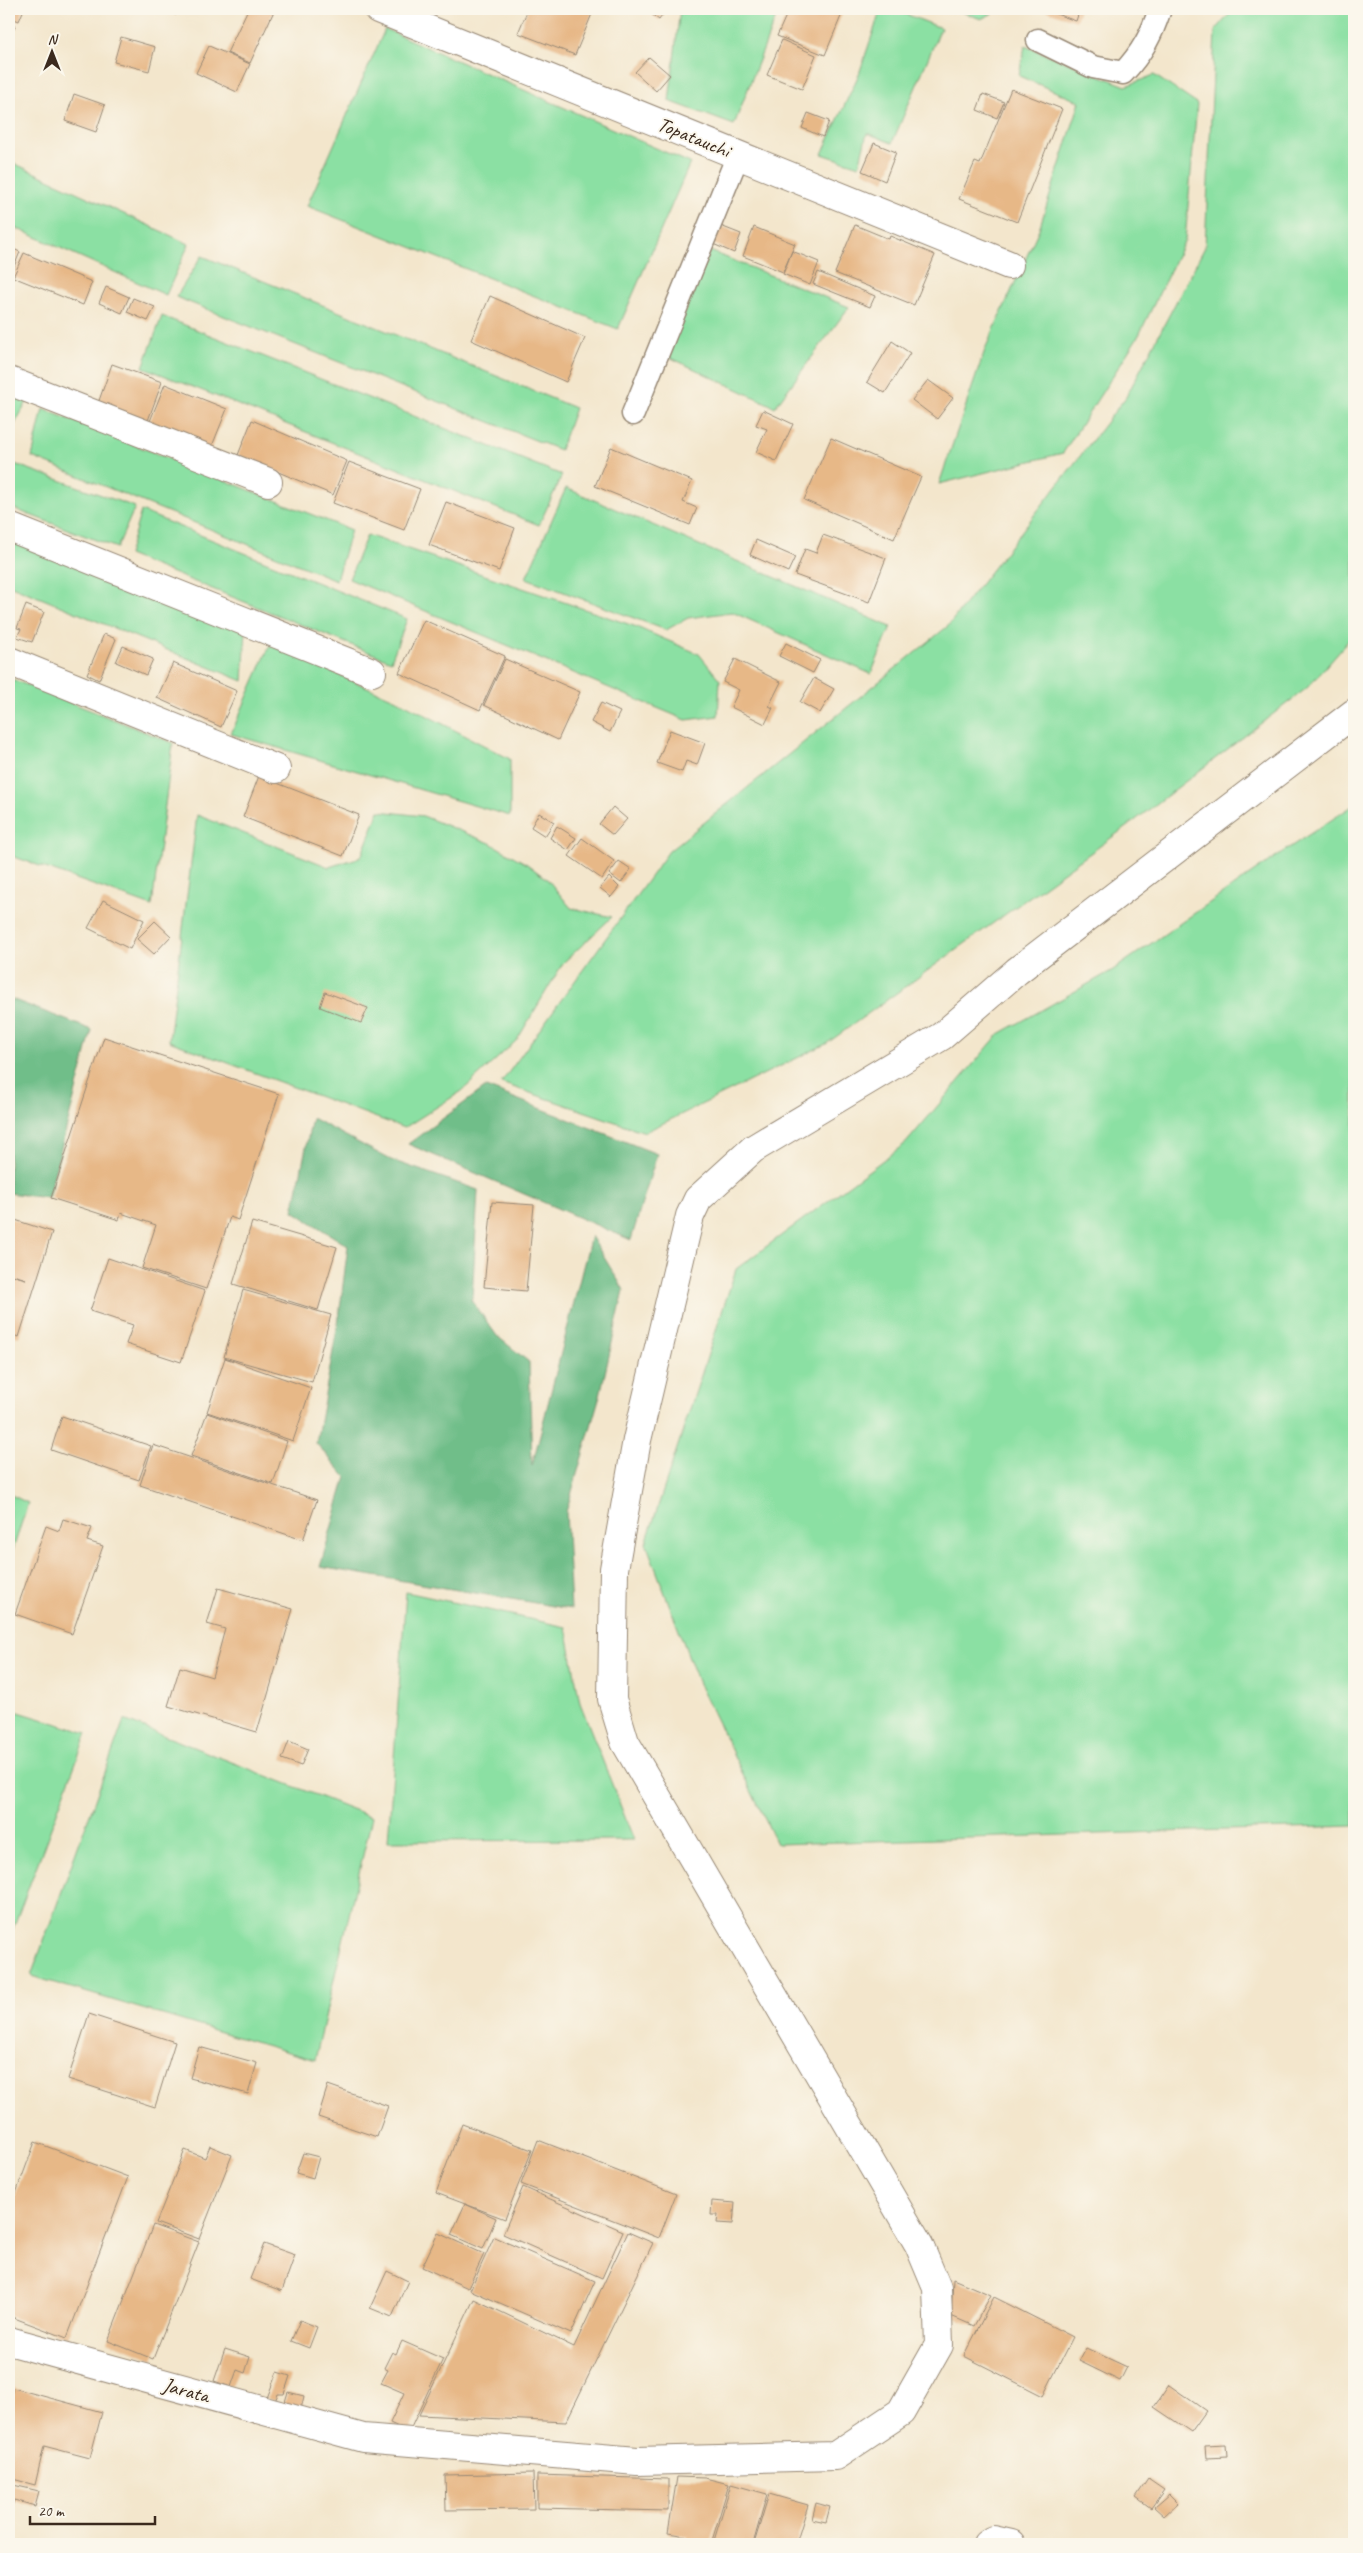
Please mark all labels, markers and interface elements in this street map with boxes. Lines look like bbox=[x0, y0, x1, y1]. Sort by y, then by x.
north arrow bbox=[28, 28, 78, 78]
text: N bbox=[48, 31, 59, 48]
street label: Topatauchi bbox=[654, 111, 737, 165]
street label: Jarata bbox=[159, 2371, 214, 2409]
scale bar bbox=[30, 2493, 155, 2525]
text: 20 m bbox=[38, 2502, 65, 2521]

